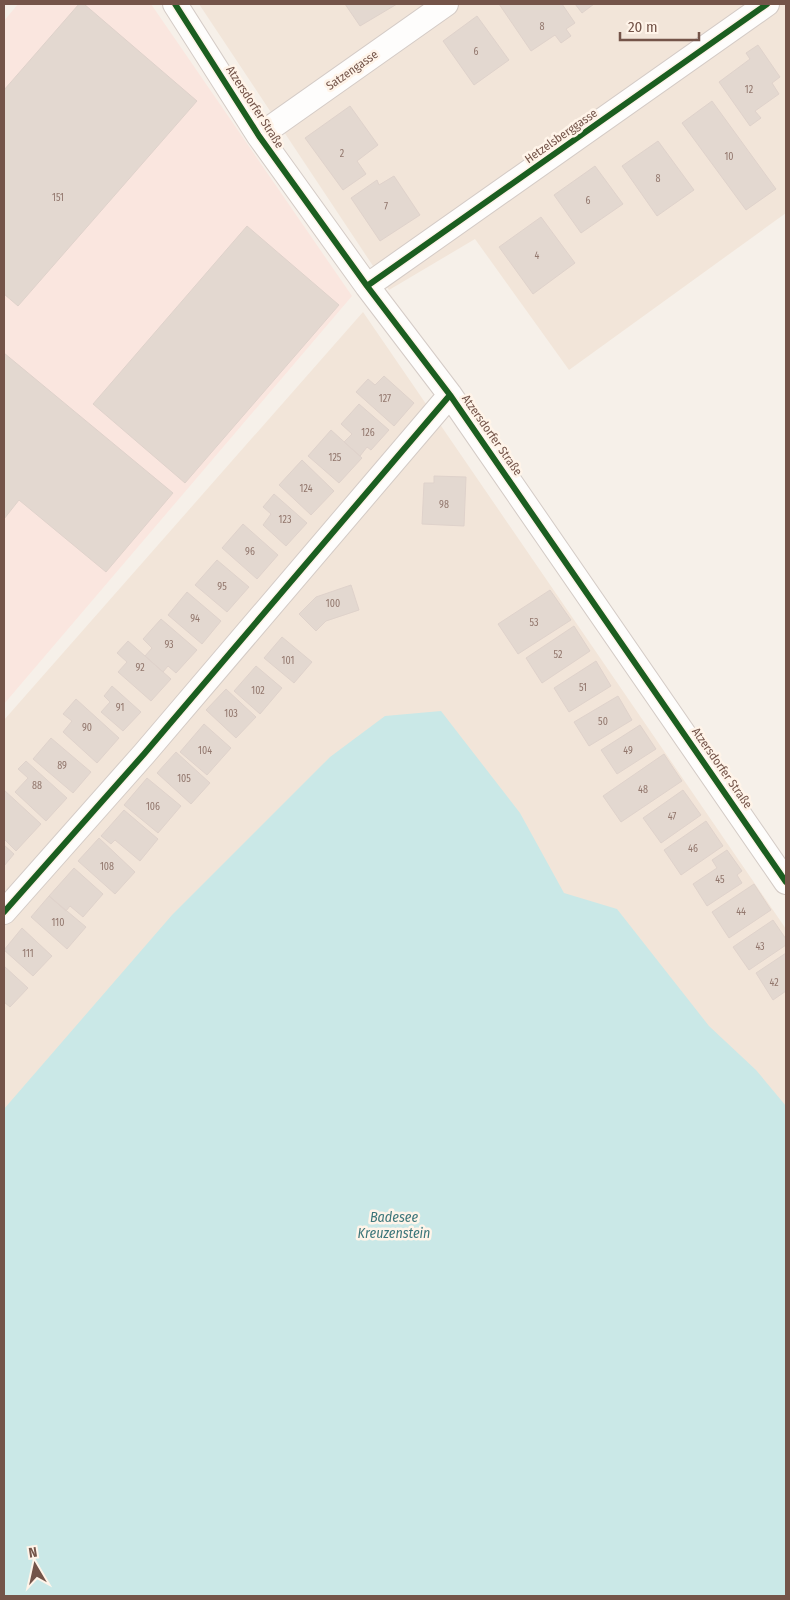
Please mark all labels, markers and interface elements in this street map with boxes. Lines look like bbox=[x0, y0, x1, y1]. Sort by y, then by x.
scale bar bbox=[620, 10, 699, 42]
text: 20 m bbox=[628, 18, 658, 36]
house number: 8 bbox=[540, 21, 545, 33]
house number: 6 bbox=[474, 46, 479, 58]
street label: Satzengasse bbox=[323, 47, 381, 93]
street label: Atzersdorfer Straße bbox=[223, 63, 287, 151]
house number: 12 bbox=[745, 84, 754, 96]
street label: Hetzelsberggasse bbox=[522, 106, 600, 166]
house number: 2 bbox=[340, 148, 345, 160]
house number: 10 bbox=[724, 151, 734, 163]
house number: 8 bbox=[656, 173, 661, 185]
house number: 151 bbox=[52, 192, 64, 204]
house number: 6 bbox=[586, 195, 591, 207]
house number: 7 bbox=[384, 201, 388, 213]
house number: 4 bbox=[535, 250, 540, 262]
street label: Atzersdorfer Straße bbox=[459, 392, 525, 478]
house number: 127 bbox=[379, 393, 391, 405]
house number: 126 bbox=[361, 427, 375, 439]
house number: 125 bbox=[329, 452, 342, 464]
house number: 124 bbox=[300, 483, 313, 495]
house number: 98 bbox=[439, 499, 449, 511]
house number: 123 bbox=[279, 514, 292, 526]
house number: 96 bbox=[245, 546, 255, 558]
house number: 95 bbox=[217, 581, 227, 593]
house number: 100 bbox=[326, 598, 340, 610]
house number: 94 bbox=[190, 613, 200, 625]
house number: 53 bbox=[529, 617, 539, 629]
house number: 93 bbox=[164, 639, 174, 651]
house number: 52 bbox=[554, 649, 563, 661]
house number: 101 bbox=[282, 655, 294, 667]
house number: 92 bbox=[135, 662, 145, 674]
house number: 51 bbox=[579, 682, 587, 694]
house number: 102 bbox=[251, 685, 265, 697]
house number: 91 bbox=[116, 702, 124, 714]
house number: 103 bbox=[224, 708, 238, 720]
house number: 50 bbox=[598, 716, 608, 728]
house number: 90 bbox=[82, 722, 92, 734]
street label: Atzersdorfer Straße bbox=[689, 725, 755, 811]
house number: 104 bbox=[198, 745, 212, 757]
house number: 49 bbox=[623, 745, 633, 757]
house number: 89 bbox=[57, 760, 67, 772]
house number: 105 bbox=[177, 773, 191, 785]
house number: 88 bbox=[32, 780, 42, 792]
house number: 48 bbox=[638, 784, 648, 796]
house number: 106 bbox=[146, 801, 160, 813]
house number: 47 bbox=[668, 811, 676, 823]
house number: 46 bbox=[688, 843, 698, 855]
house number: 108 bbox=[100, 861, 114, 873]
house number: 45 bbox=[715, 874, 725, 886]
house number: 44 bbox=[736, 906, 746, 918]
house number: 110 bbox=[52, 917, 64, 929]
house number: 43 bbox=[755, 941, 765, 953]
house number: 111 bbox=[22, 948, 34, 960]
house number: 42 bbox=[769, 977, 779, 989]
water label: Badesee Kreuzenstein bbox=[358, 1209, 430, 1242]
north arrow bbox=[10, 1540, 60, 1590]
text: N bbox=[28, 1544, 39, 1562]

